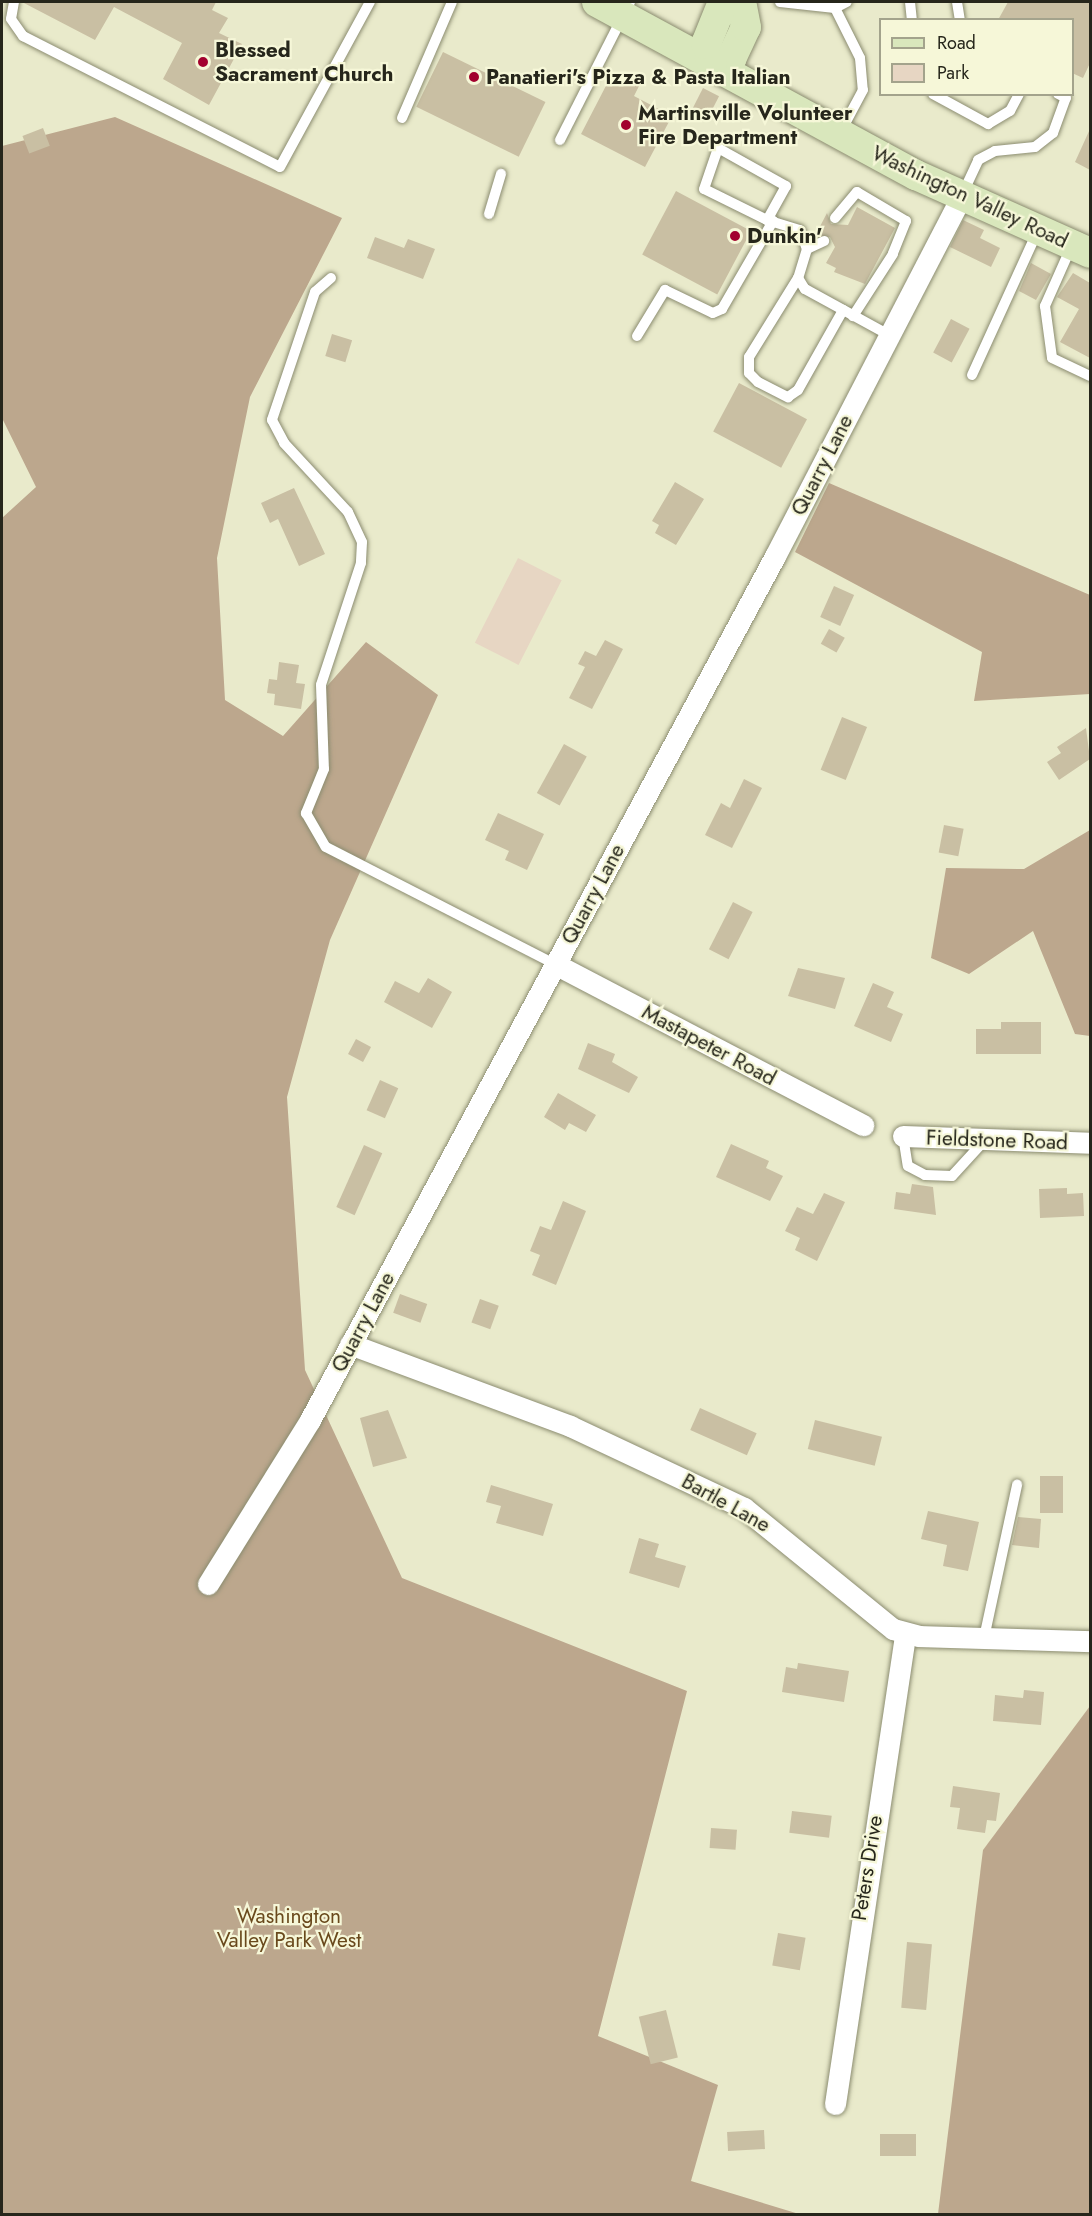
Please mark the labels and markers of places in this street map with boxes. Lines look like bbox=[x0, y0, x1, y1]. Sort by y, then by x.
place label: Blessed Sacrament Church bbox=[215, 37, 393, 87]
marker: Blessed Sacrament Church bbox=[196, 55, 210, 69]
place label: Panatieri's Pizza & Pasta Italian bbox=[486, 64, 791, 90]
marker: Panatieri's Pizza & Pasta Italian bbox=[467, 70, 481, 84]
place label: Martinsville Volunteer Fire Department bbox=[638, 100, 853, 150]
marker: Martinsville Volunteer Fire Department bbox=[619, 118, 633, 132]
place label: Dunkin' bbox=[747, 223, 822, 249]
marker: Dunkin' bbox=[728, 229, 742, 243]

